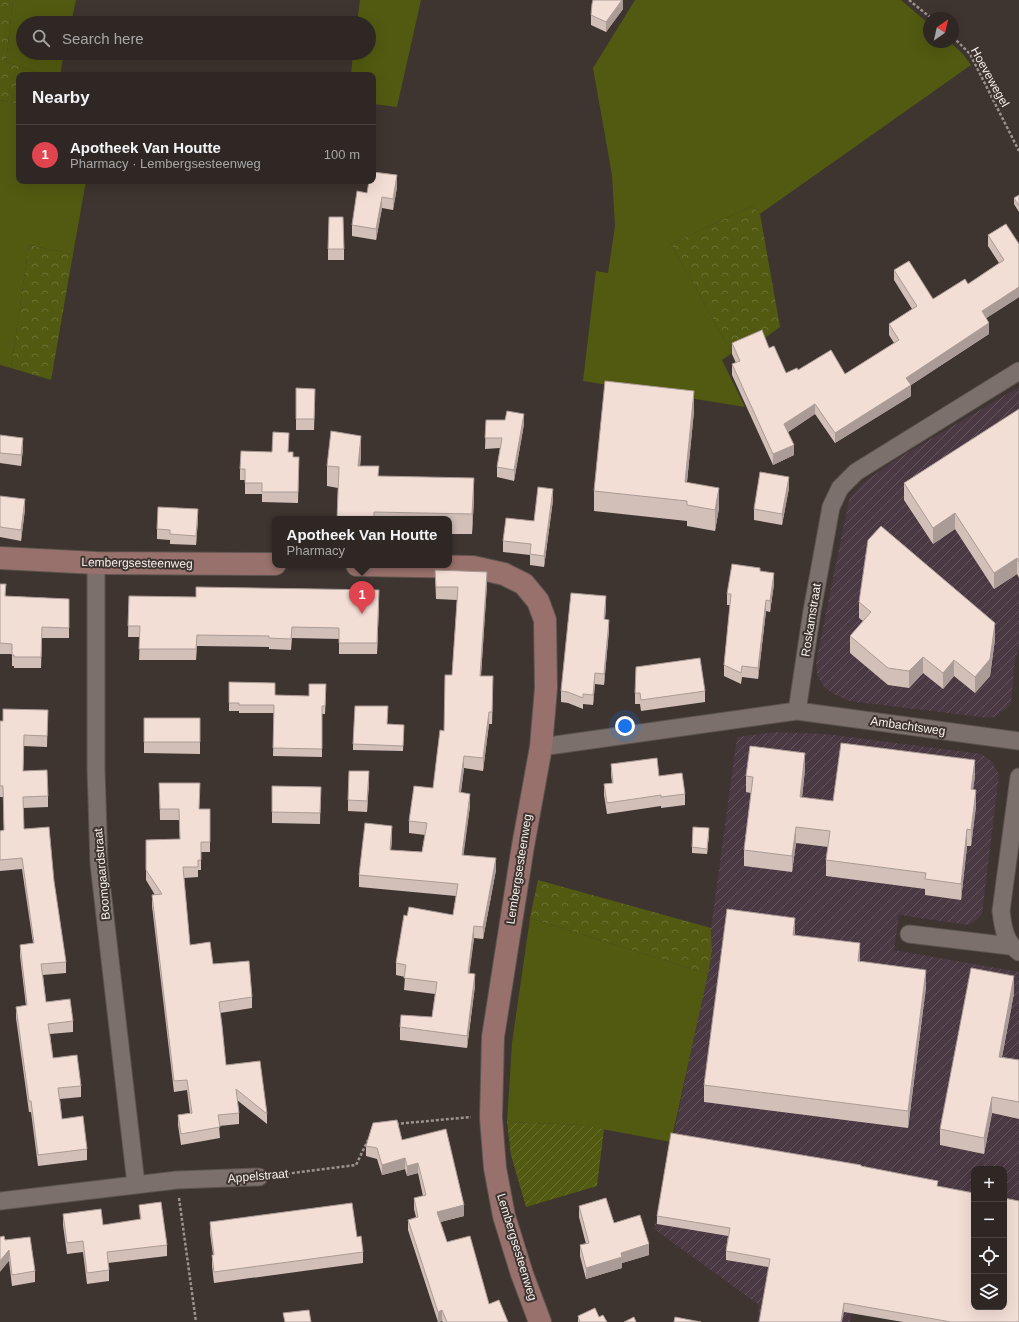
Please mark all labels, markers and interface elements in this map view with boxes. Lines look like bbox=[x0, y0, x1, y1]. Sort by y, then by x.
north arrow bbox=[923, 12, 959, 48]
search box bbox=[16, 16, 376, 60]
icon: search bbox=[30, 27, 52, 49]
text: Search here bbox=[62, 30, 144, 47]
street label: Hoevewegel bbox=[968, 45, 1012, 109]
text: Nearby bbox=[32, 88, 90, 107]
text: Apotheek Van Houtte bbox=[70, 139, 221, 156]
text: 1 bbox=[41, 147, 49, 162]
text: 100 m bbox=[324, 147, 360, 162]
text: Pharmacy · Lembergsesteenweg bbox=[70, 156, 261, 171]
popup bbox=[272, 516, 452, 568]
text: Apotheek Van Houtte bbox=[287, 526, 437, 543]
text: Pharmacy bbox=[287, 543, 345, 558]
street label: Lembergsesteenweg bbox=[81, 555, 193, 571]
pin: 1 bbox=[349, 581, 375, 614]
street label: Roskamstraat bbox=[798, 582, 824, 658]
street label: Ambachtsweg bbox=[870, 714, 946, 738]
your location bbox=[615, 716, 635, 736]
street label: Lembergsesteenweg bbox=[503, 813, 535, 925]
street label: Boomgaardstraat bbox=[91, 827, 113, 920]
street label: Appelstraat bbox=[227, 1166, 290, 1186]
map controls bbox=[971, 1166, 1007, 1310]
button: + bbox=[971, 1166, 1007, 1202]
street label: Lembergsesteenweg bbox=[494, 1192, 540, 1302]
button: − bbox=[971, 1202, 1007, 1238]
button: locate bbox=[971, 1238, 1007, 1274]
button: layers bbox=[971, 1274, 1007, 1310]

